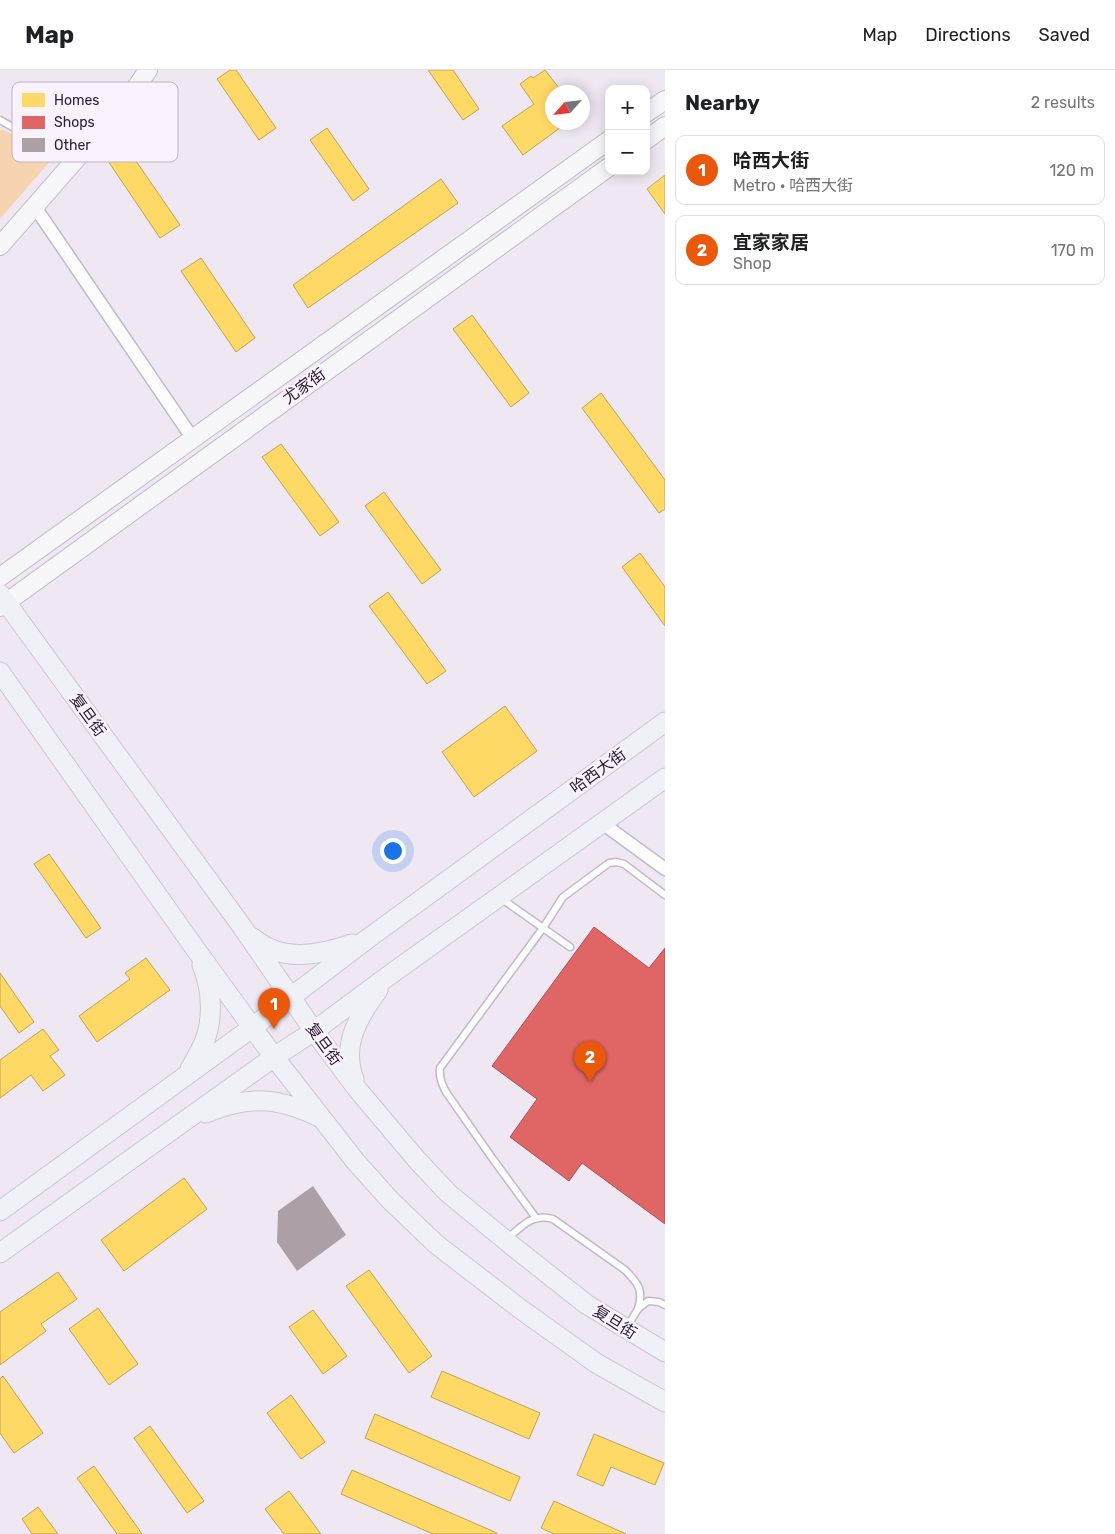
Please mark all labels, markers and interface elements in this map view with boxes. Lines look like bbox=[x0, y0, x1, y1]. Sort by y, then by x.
text: Map bbox=[25, 21, 74, 49]
text: Map bbox=[862, 24, 897, 46]
text: Directions bbox=[925, 24, 1011, 46]
text: Saved bbox=[1039, 24, 1090, 46]
legend bbox=[12, 82, 178, 162]
north arrow bbox=[545, 85, 590, 130]
map controls bbox=[605, 85, 650, 175]
button: + bbox=[605, 85, 650, 130]
text: Nearby bbox=[685, 90, 760, 115]
text: Homes bbox=[54, 92, 99, 109]
text: 2 results bbox=[1031, 93, 1095, 112]
text: Shops bbox=[54, 114, 95, 131]
button: − bbox=[605, 130, 650, 175]
text: Other bbox=[54, 137, 91, 154]
text: 哈西大街 bbox=[733, 149, 809, 172]
text: 1 bbox=[698, 161, 706, 180]
text: 120 m bbox=[1049, 161, 1094, 180]
text: Metro · 哈西大街 bbox=[733, 176, 853, 195]
text: 宜家家居 bbox=[733, 231, 809, 254]
text: 2 bbox=[697, 241, 707, 260]
text: 170 m bbox=[1051, 241, 1094, 260]
text: Shop bbox=[733, 254, 771, 273]
street label: 尤家街 bbox=[279, 364, 329, 408]
street label: 复旦街 bbox=[66, 690, 110, 740]
street label: 哈西大街 bbox=[567, 745, 629, 797]
your location bbox=[380, 838, 406, 864]
pin: 1 bbox=[258, 988, 290, 1029]
street label: 复旦街 bbox=[302, 1019, 346, 1069]
pin: 2 bbox=[574, 1041, 606, 1082]
street label: 复旦街 bbox=[590, 1301, 640, 1343]

